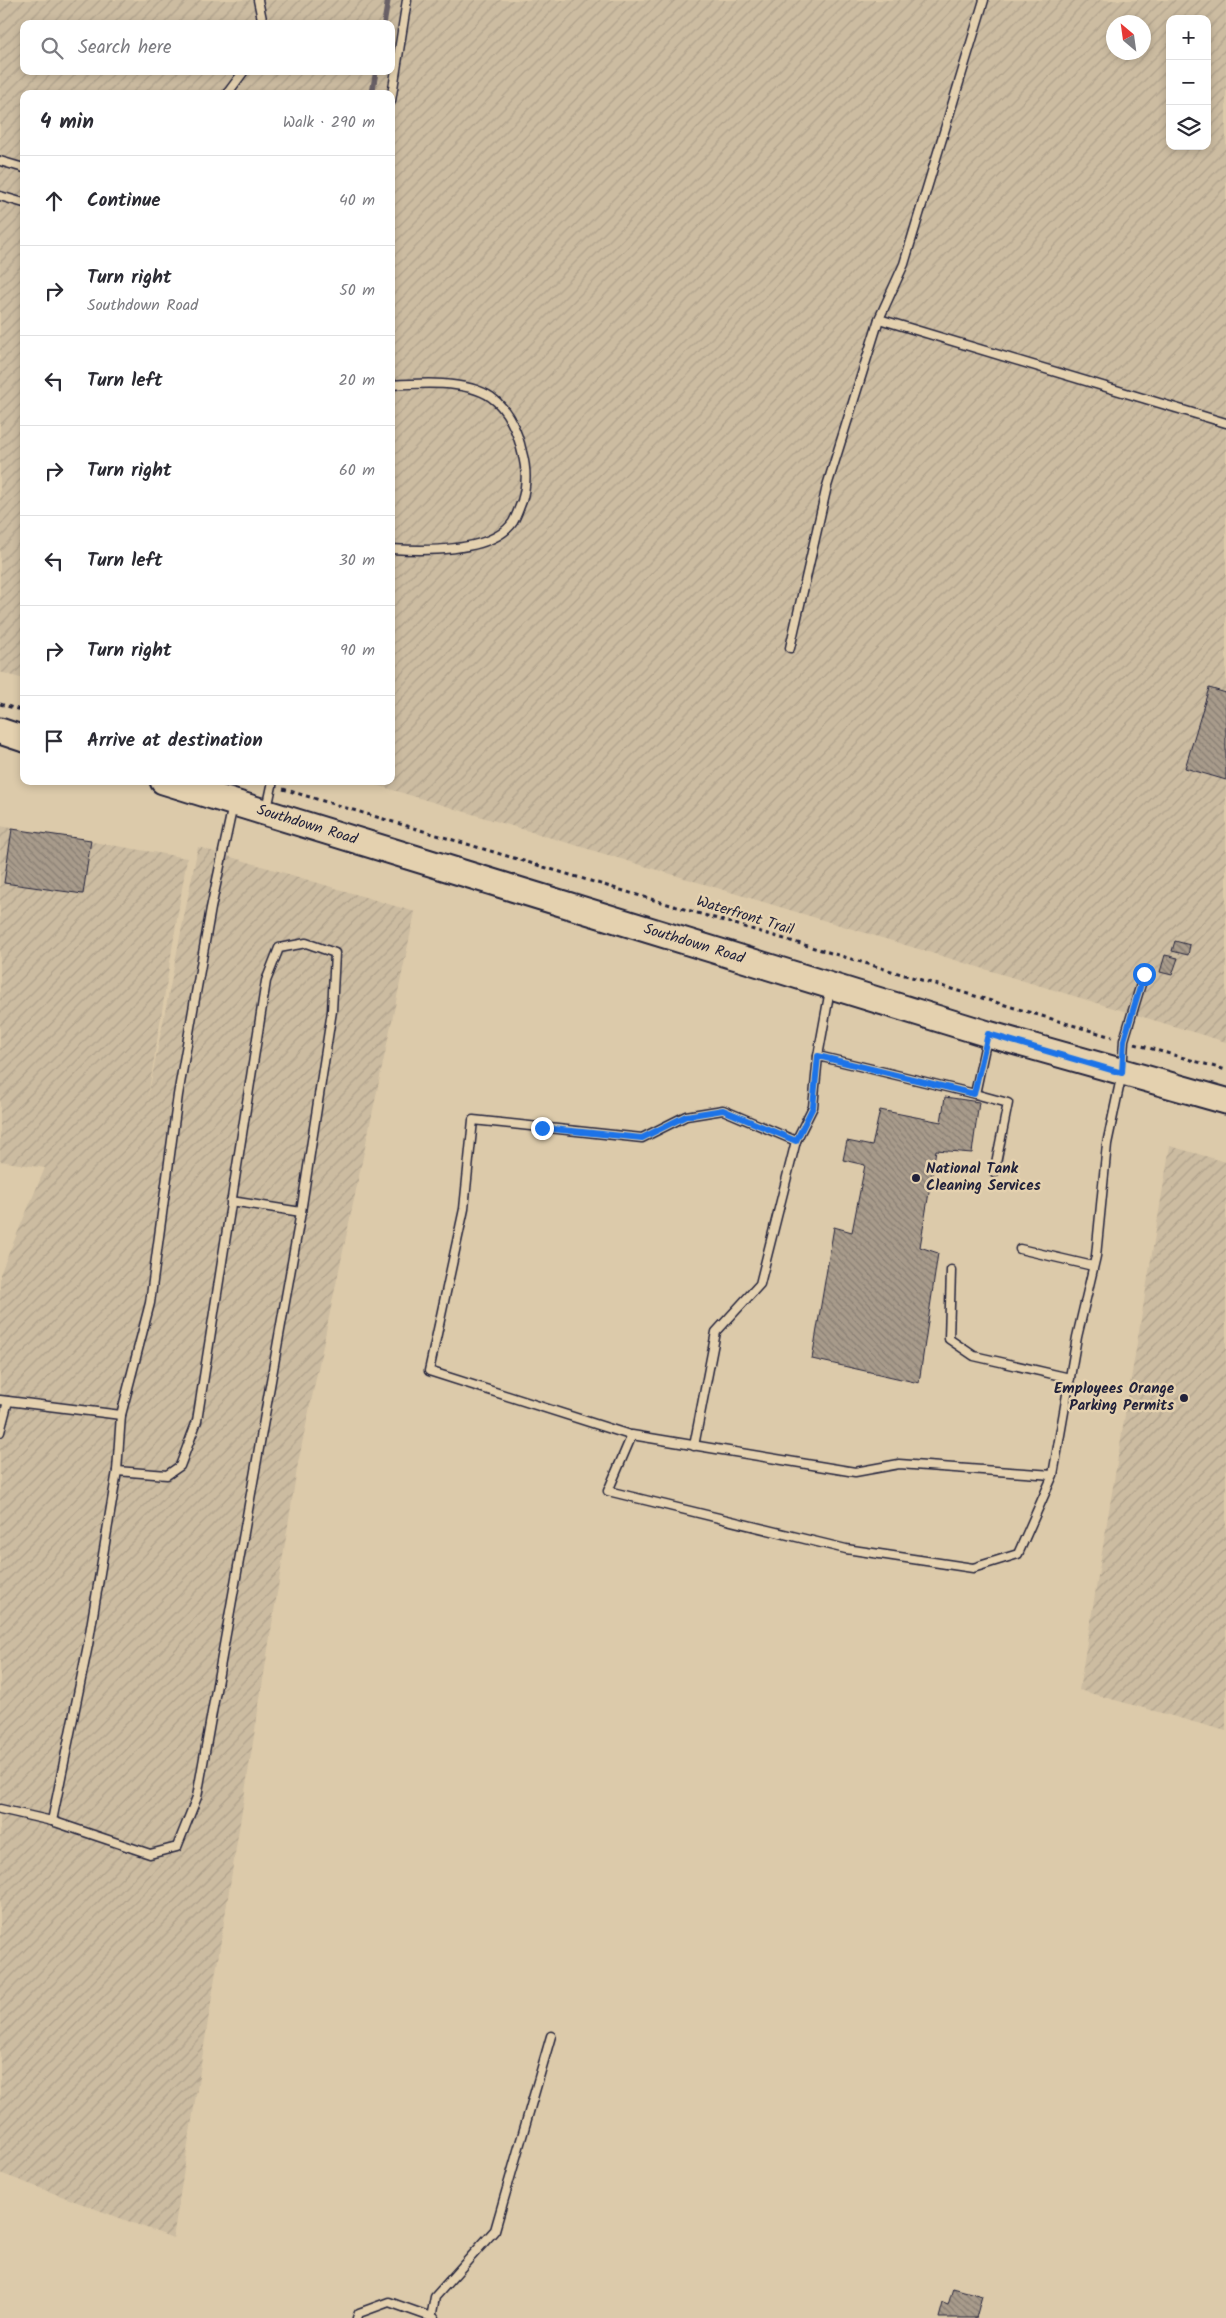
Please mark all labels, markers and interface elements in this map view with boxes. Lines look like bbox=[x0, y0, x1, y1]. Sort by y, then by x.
north arrow bbox=[1106, 15, 1151, 60]
map controls bbox=[1166, 15, 1211, 150]
button: + bbox=[1166, 15, 1211, 60]
search box bbox=[20, 20, 395, 75]
text: Search here bbox=[78, 33, 172, 63]
icon: search bbox=[38, 34, 66, 62]
button: − bbox=[1166, 60, 1211, 105]
button: layers bbox=[1166, 105, 1211, 150]
text: 4 min bbox=[40, 106, 94, 139]
text: Walk · 290 m bbox=[283, 110, 375, 135]
text: Continue bbox=[87, 186, 160, 216]
icon: ahead bbox=[40, 187, 68, 215]
text: 40 m bbox=[339, 188, 375, 213]
text: Turn right bbox=[87, 263, 172, 293]
icon: right bbox=[40, 277, 68, 305]
text: 50 m bbox=[339, 278, 375, 303]
text: Southdown Road bbox=[87, 293, 198, 318]
text: Turn left bbox=[87, 366, 162, 396]
icon: left bbox=[40, 367, 68, 395]
text: 20 m bbox=[339, 368, 375, 393]
text: Turn right bbox=[87, 456, 172, 486]
icon: right bbox=[40, 457, 68, 485]
text: 60 m bbox=[339, 458, 375, 483]
text: Turn left bbox=[87, 546, 162, 576]
icon: left bbox=[40, 547, 68, 575]
text: 30 m bbox=[339, 548, 375, 573]
text: Turn right bbox=[87, 636, 172, 666]
icon: right bbox=[40, 637, 68, 665]
text: 90 m bbox=[340, 638, 375, 663]
text: Arrive at destination bbox=[87, 726, 263, 756]
icon: arrive bbox=[40, 727, 68, 755]
street label: Southdown Road bbox=[254, 798, 361, 852]
street label: Waterfront Trail bbox=[693, 890, 797, 942]
street label: Southdown Road bbox=[641, 917, 748, 971]
route start bbox=[1133, 963, 1156, 986]
route end bbox=[531, 1117, 554, 1140]
place label: National Tank Cleaning Services bbox=[926, 1157, 1041, 1198]
marker: National Tank Cleaning Services bbox=[910, 1172, 922, 1184]
place label: Employees Orange Parking Permits bbox=[1054, 1377, 1175, 1418]
marker: Employees Orange Parking Permits bbox=[1178, 1392, 1190, 1404]

